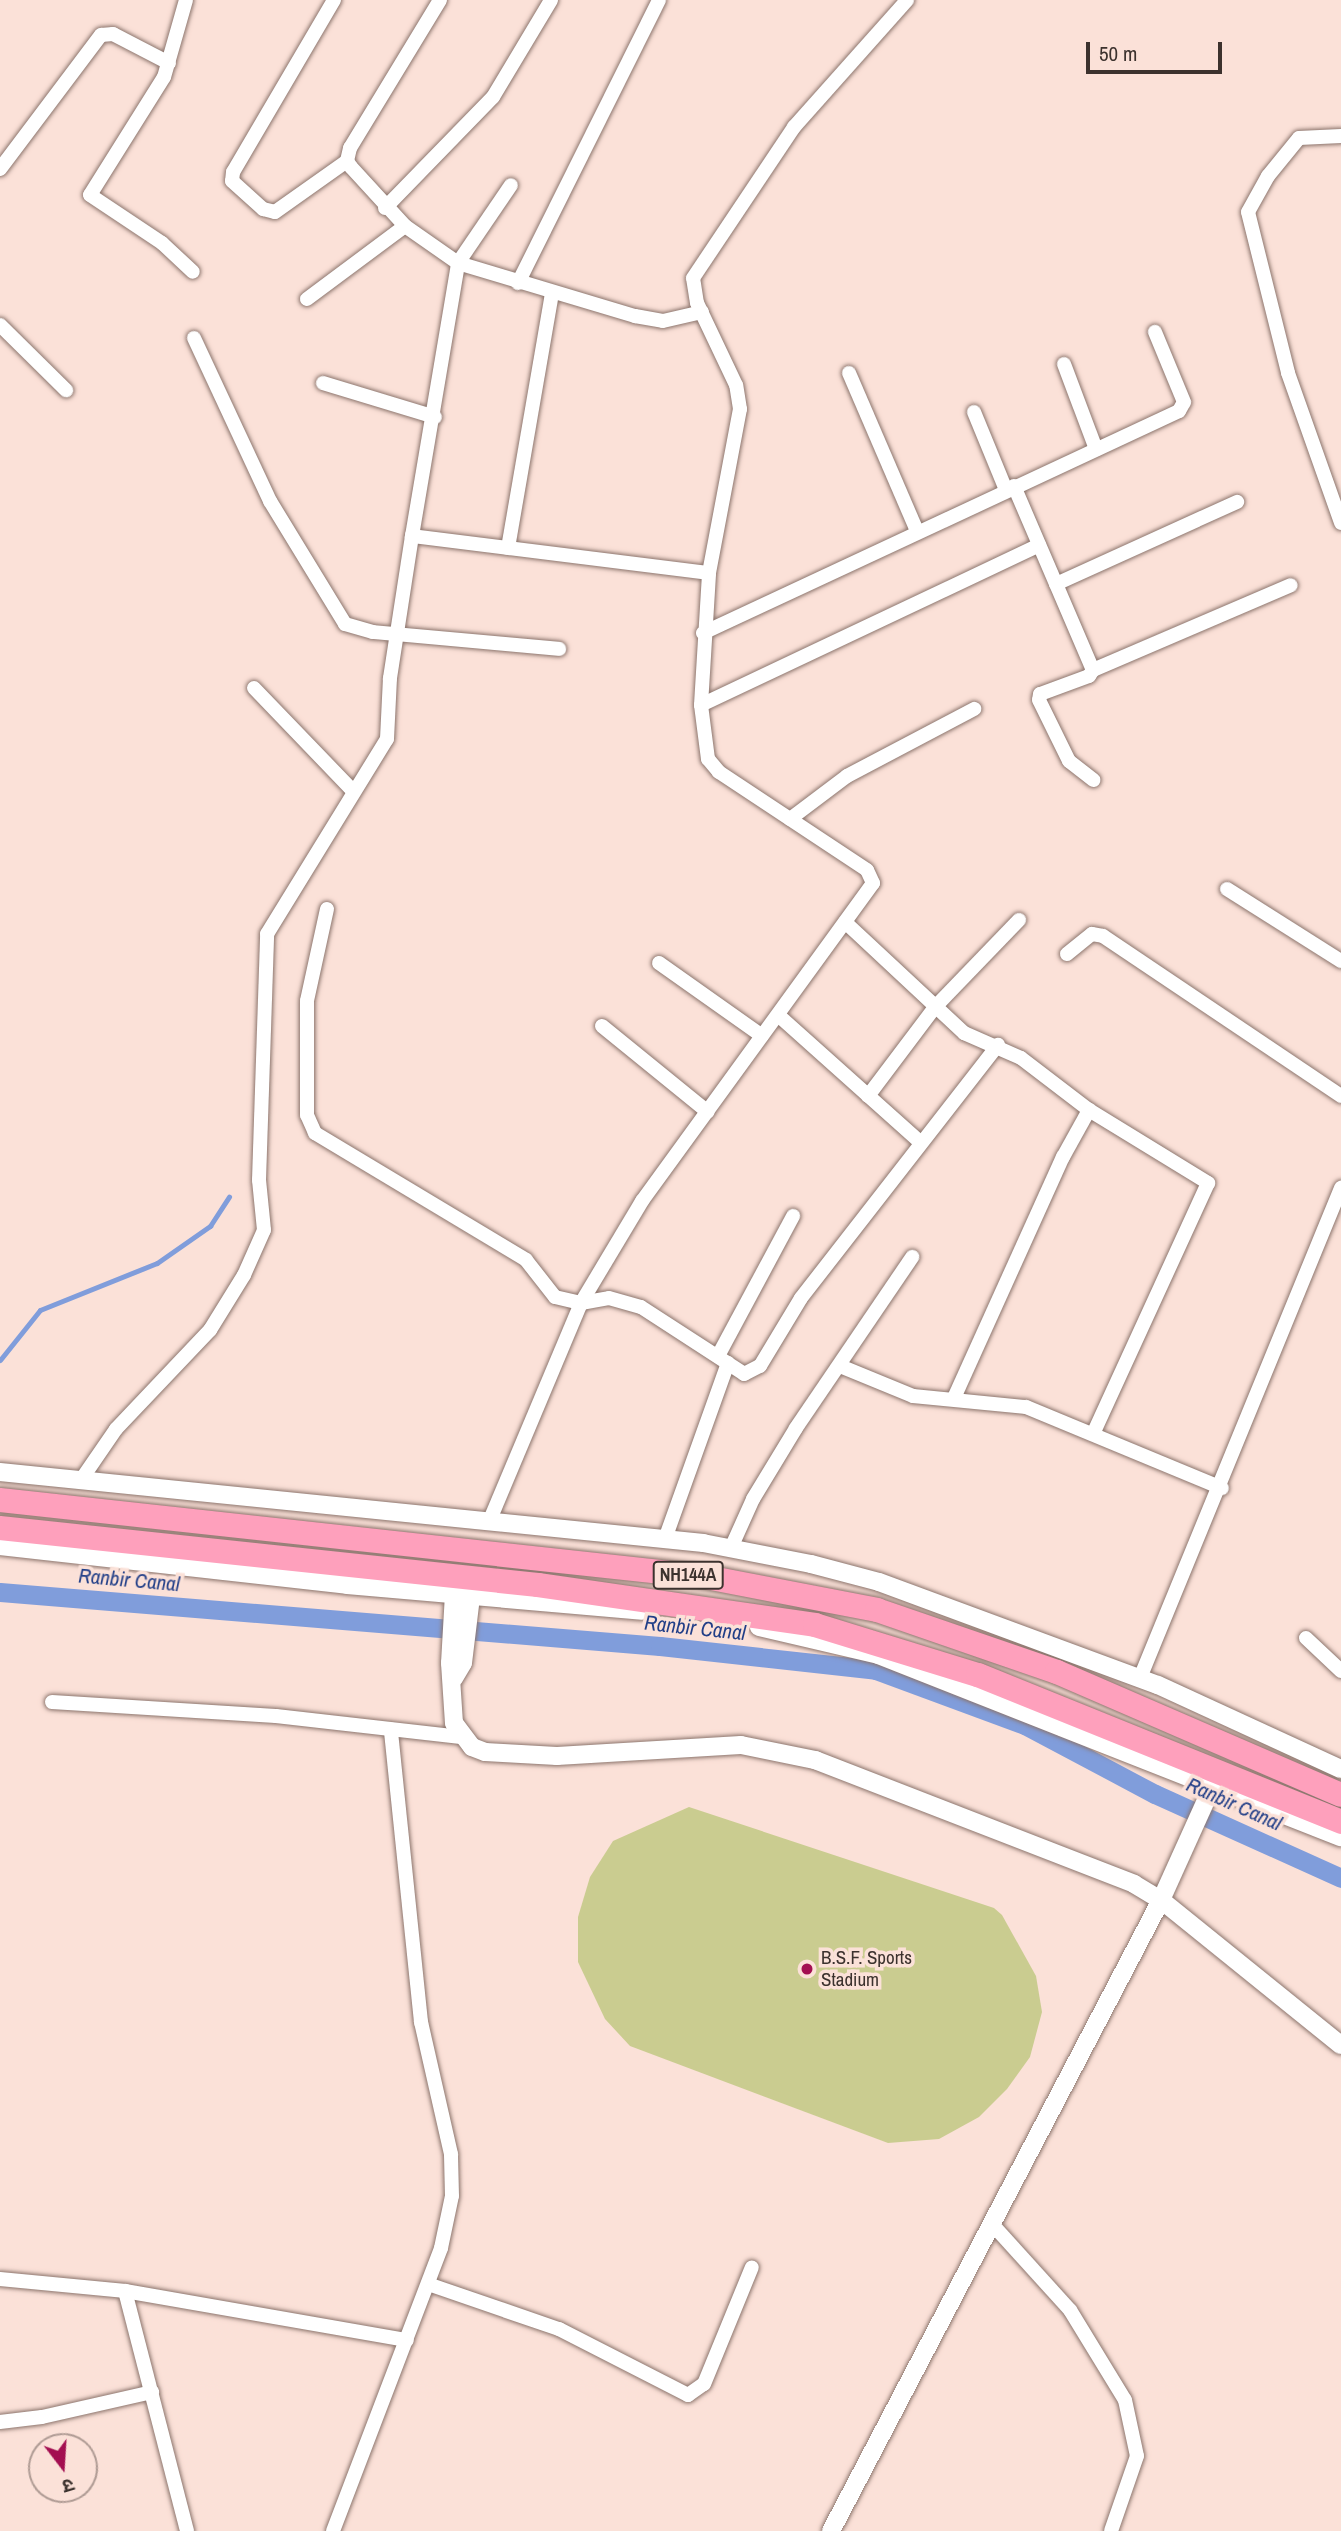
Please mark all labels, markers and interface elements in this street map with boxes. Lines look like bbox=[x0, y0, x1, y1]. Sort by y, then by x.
scale bar bbox=[1089, 28, 1226, 72]
text: 50 m bbox=[1099, 39, 1137, 68]
road number: NH144A bbox=[651, 1560, 725, 1590]
water label: Ranbir Canal bbox=[77, 1563, 181, 1597]
water label: Ranbir Canal bbox=[643, 1610, 747, 1646]
water label: Ranbir Canal bbox=[1183, 1772, 1285, 1836]
place label: B.S.F. Sports Stadium bbox=[821, 1947, 912, 1991]
marker: B.S.F. Sports Stadium bbox=[799, 1961, 815, 1977]
north arrow bbox=[28, 2433, 98, 2503]
text: उ bbox=[59, 2472, 78, 2500]

